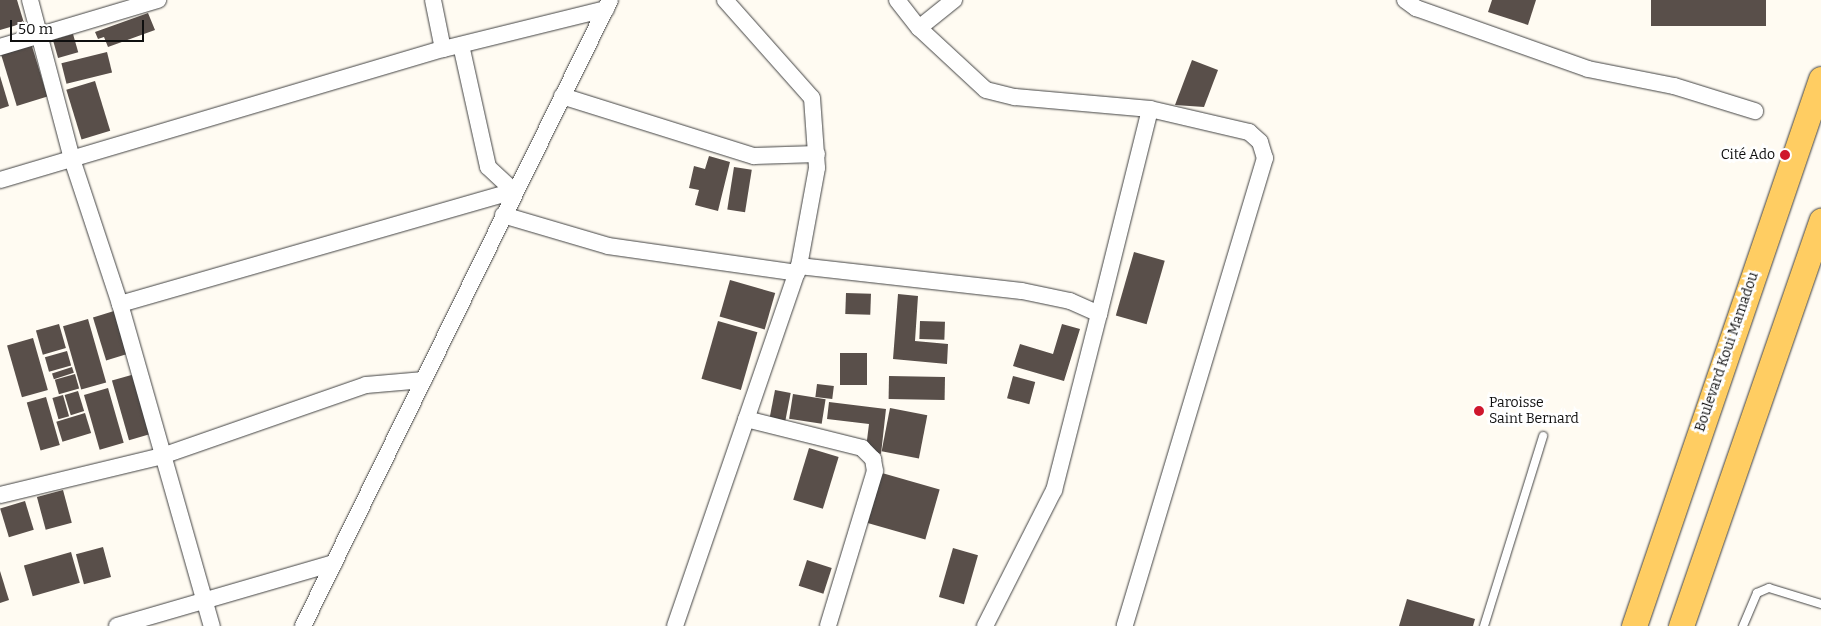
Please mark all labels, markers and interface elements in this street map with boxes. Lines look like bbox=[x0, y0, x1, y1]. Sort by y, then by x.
scale bar bbox=[12, 10, 146, 42]
text: 50 m bbox=[18, 20, 53, 38]
place label: Cité Ado bbox=[1721, 147, 1775, 163]
marker: Cité Ado bbox=[1779, 149, 1791, 161]
street label: Boulevard Koui Mamadou bbox=[1692, 270, 1762, 434]
place label: Paroisse Saint Bernard bbox=[1489, 395, 1579, 428]
marker: Paroisse Saint Bernard bbox=[1473, 405, 1485, 417]

